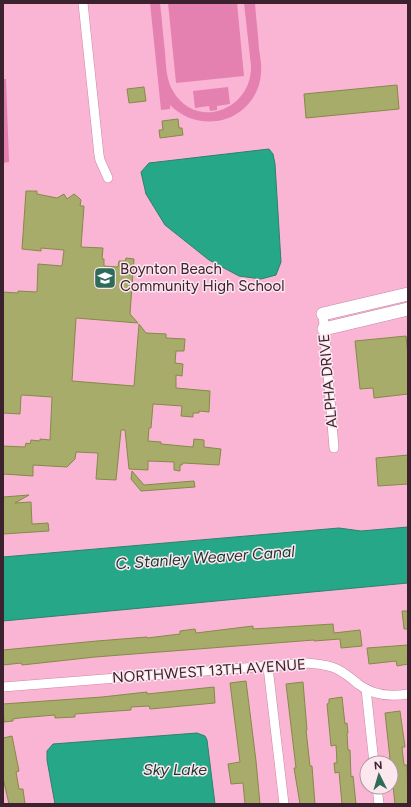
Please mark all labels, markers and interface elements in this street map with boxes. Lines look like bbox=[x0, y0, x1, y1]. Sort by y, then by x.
place label: Boynton Beach Community High School bbox=[120, 260, 285, 295]
school or university icon: Boynton Beach Community High School bbox=[92, 265, 118, 291]
street label: ALPHA DRIVE bbox=[315, 333, 341, 429]
water label: C. Stanley Weaver Canal bbox=[115, 542, 296, 573]
street label: NORTHWEST 13TH AVENUE bbox=[112, 655, 306, 687]
north arrow bbox=[359, 755, 399, 795]
text: N bbox=[373, 759, 383, 772]
water label: Sky Lake bbox=[143, 760, 207, 779]

